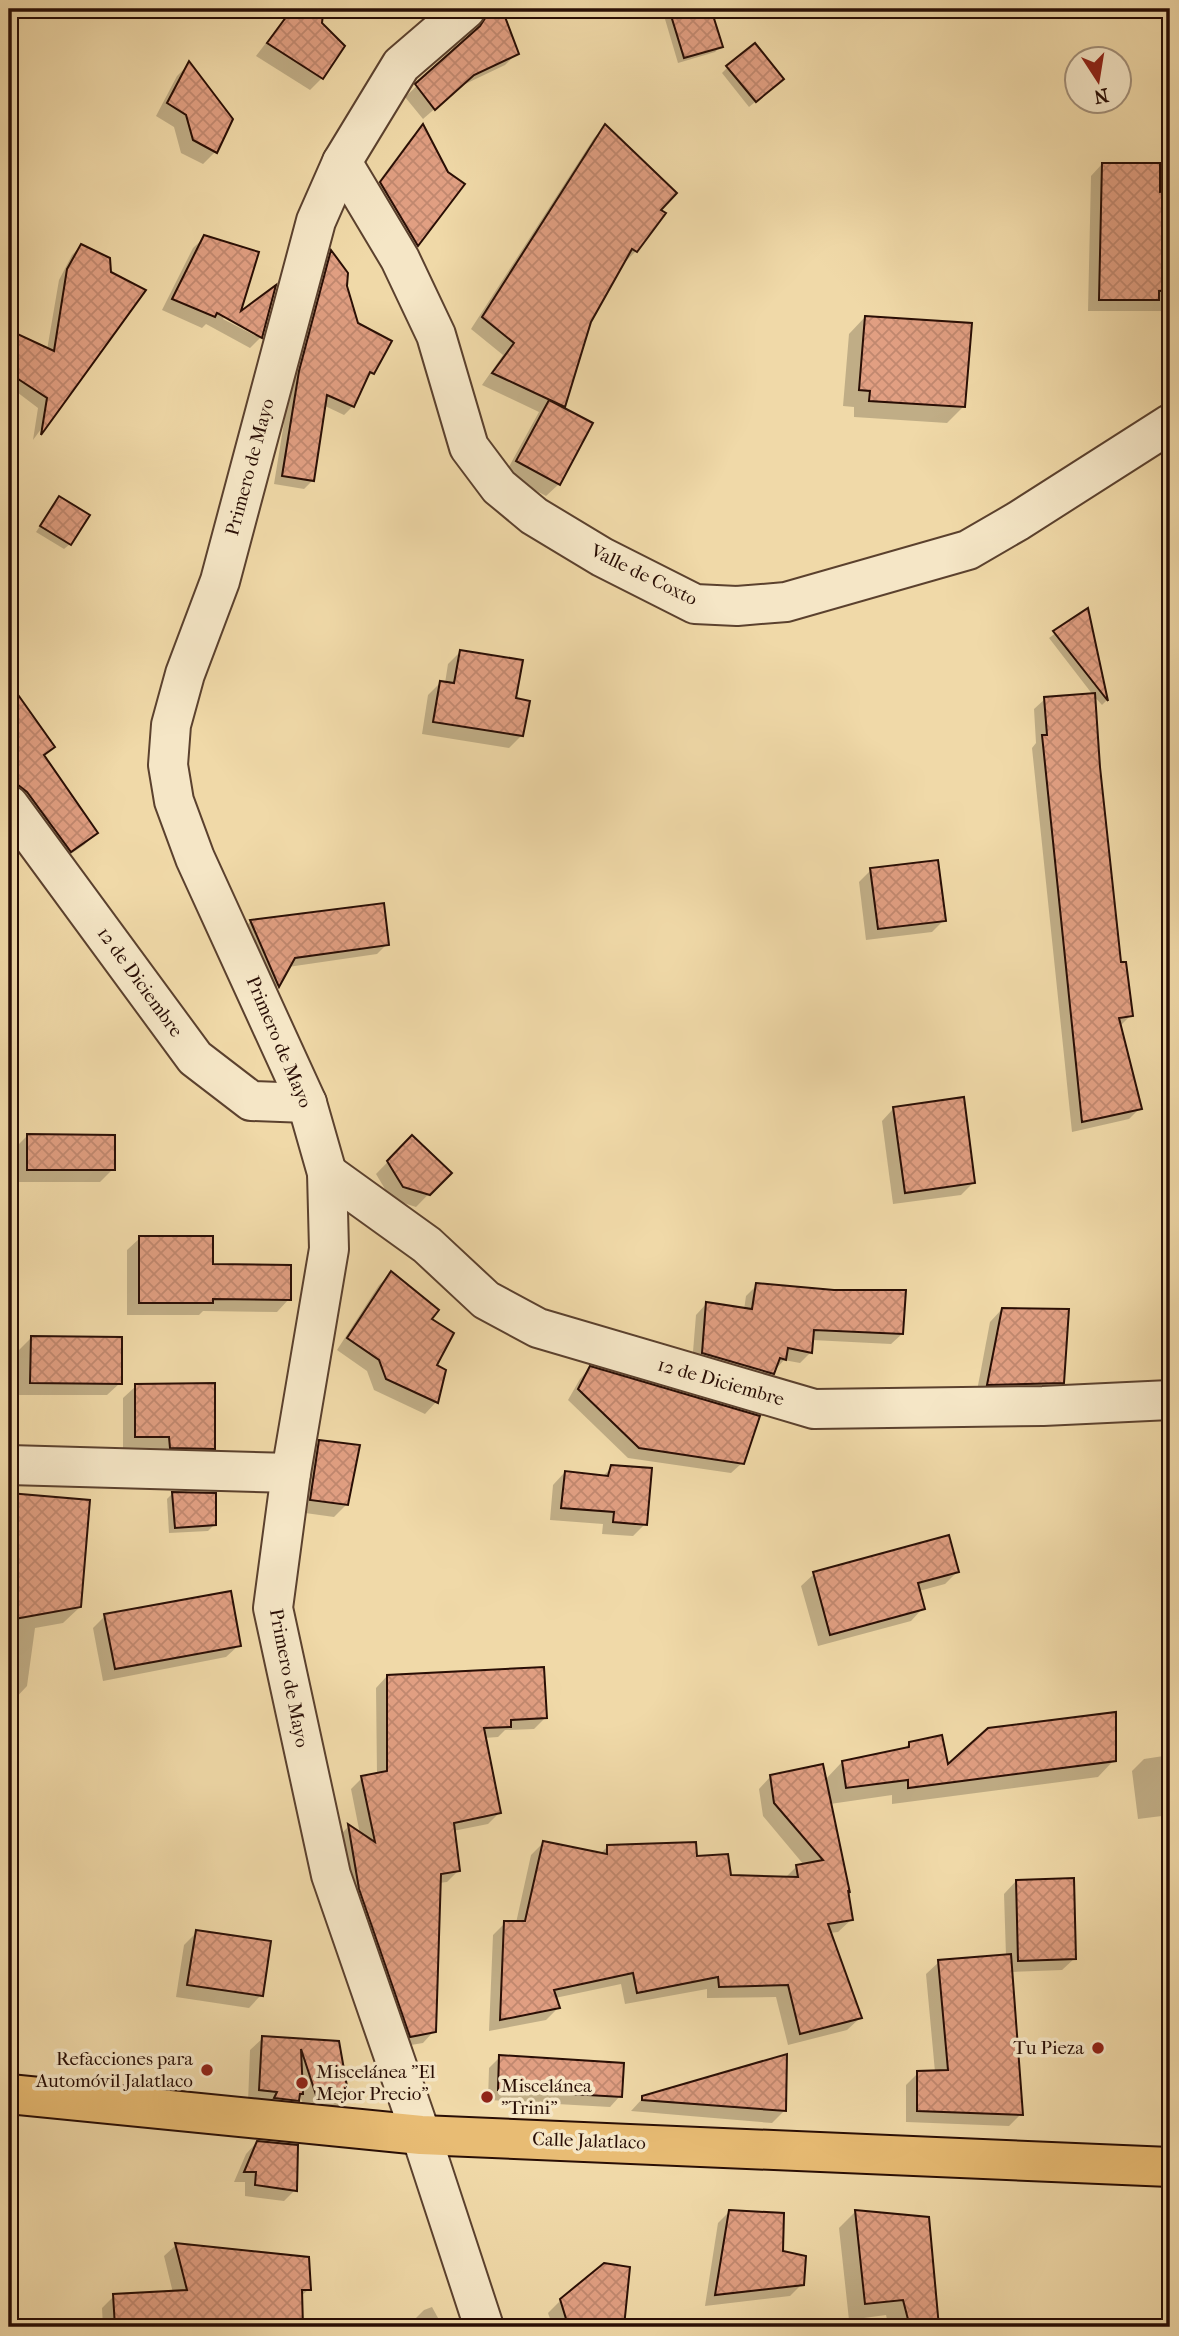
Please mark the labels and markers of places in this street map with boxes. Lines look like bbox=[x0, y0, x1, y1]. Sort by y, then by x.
place label: Tu Pieza bbox=[1013, 2037, 1084, 2059]
marker: Tu Pieza bbox=[1090, 2040, 1106, 2056]
place label: Refacciones para Automóvil Jalatlaco bbox=[35, 2048, 193, 2092]
place label: Miscelánea "El Mejor Precio" bbox=[316, 2061, 435, 2105]
marker: Refacciones para Automóvil Jalatlaco bbox=[199, 2062, 215, 2078]
marker: Miscelánea "El Mejor Precio" bbox=[294, 2075, 310, 2091]
place label: Miscelánea "Trini" bbox=[501, 2075, 592, 2119]
marker: Miscelánea "Trini" bbox=[479, 2089, 495, 2105]

